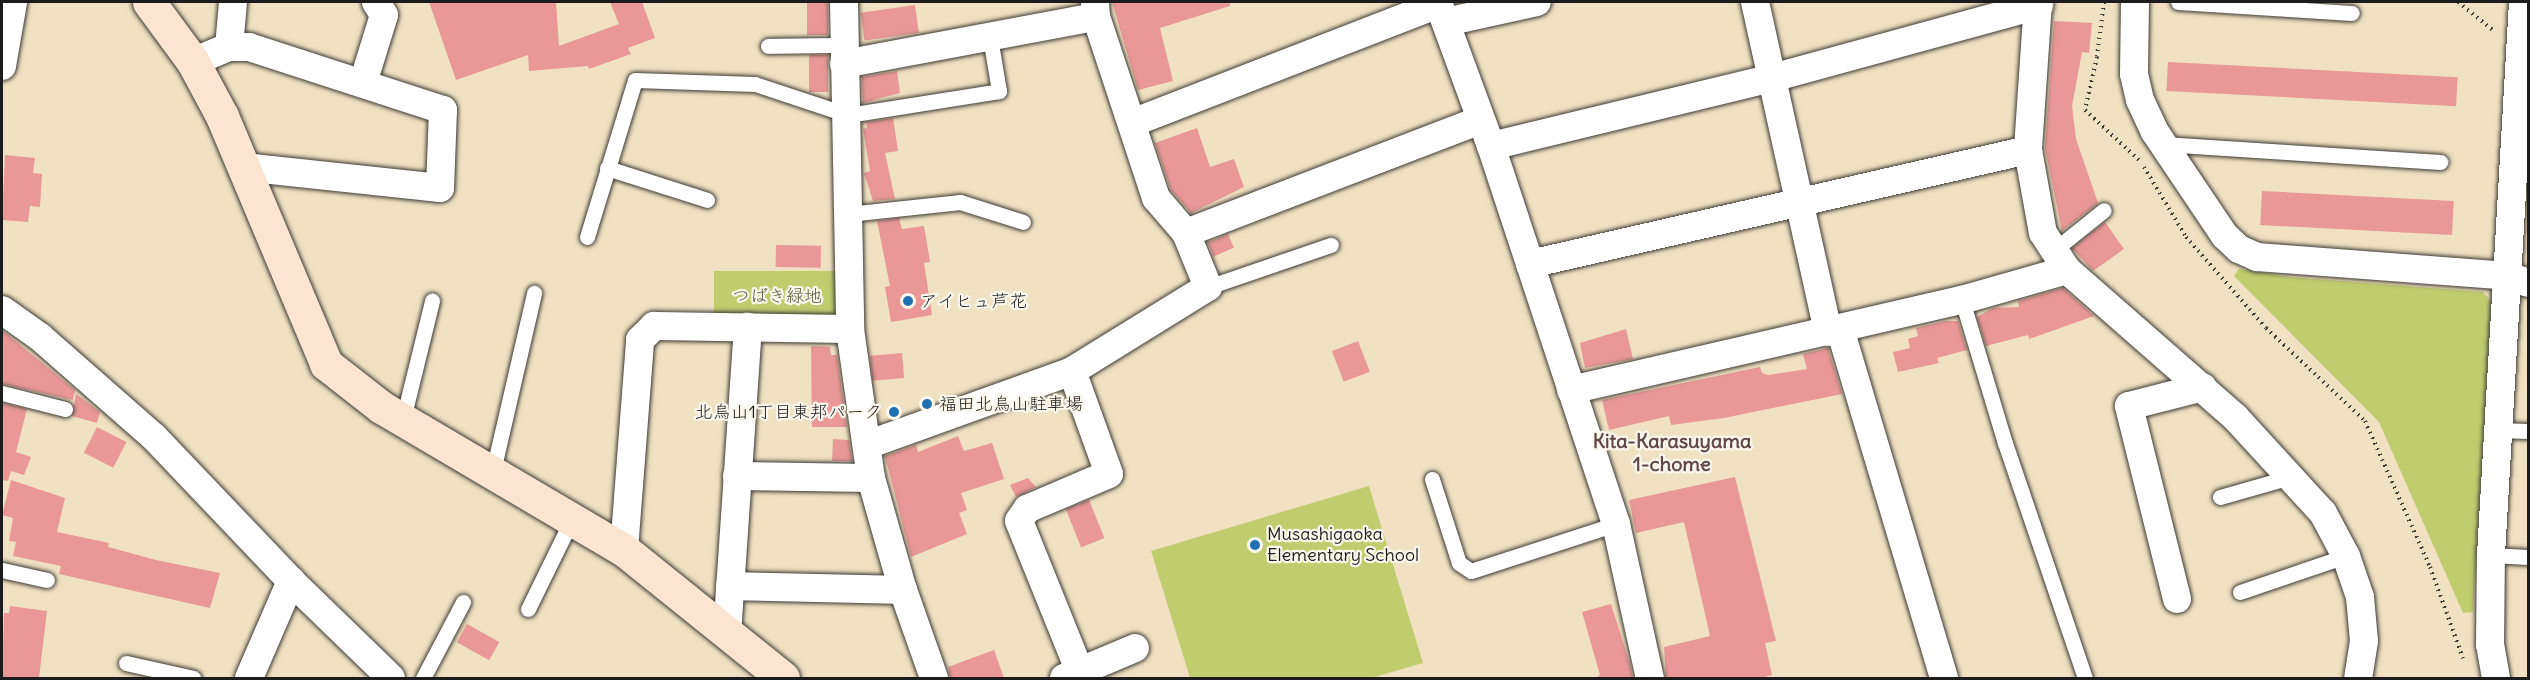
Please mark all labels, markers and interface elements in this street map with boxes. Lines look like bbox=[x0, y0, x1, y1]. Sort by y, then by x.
park label: つばき緑地 bbox=[732, 285, 822, 307]
place label: アイヒュ芦花 bbox=[920, 290, 1028, 312]
marker: アイヒュ芦花 bbox=[901, 294, 915, 308]
place label: 福田北烏山駐車場 bbox=[939, 393, 1083, 415]
marker: 福田北烏山駐車場 bbox=[920, 397, 934, 411]
place label: 北烏山1丁目東邦パーク bbox=[695, 401, 882, 423]
marker: 北烏山1丁目東邦パーク bbox=[887, 405, 901, 419]
district label: Kita-Karasuyama 1-chome bbox=[1593, 429, 1751, 476]
place label: Musashigaoka Elementary School bbox=[1267, 524, 1419, 566]
marker: Musashigaoka Elementary School bbox=[1248, 538, 1262, 552]

